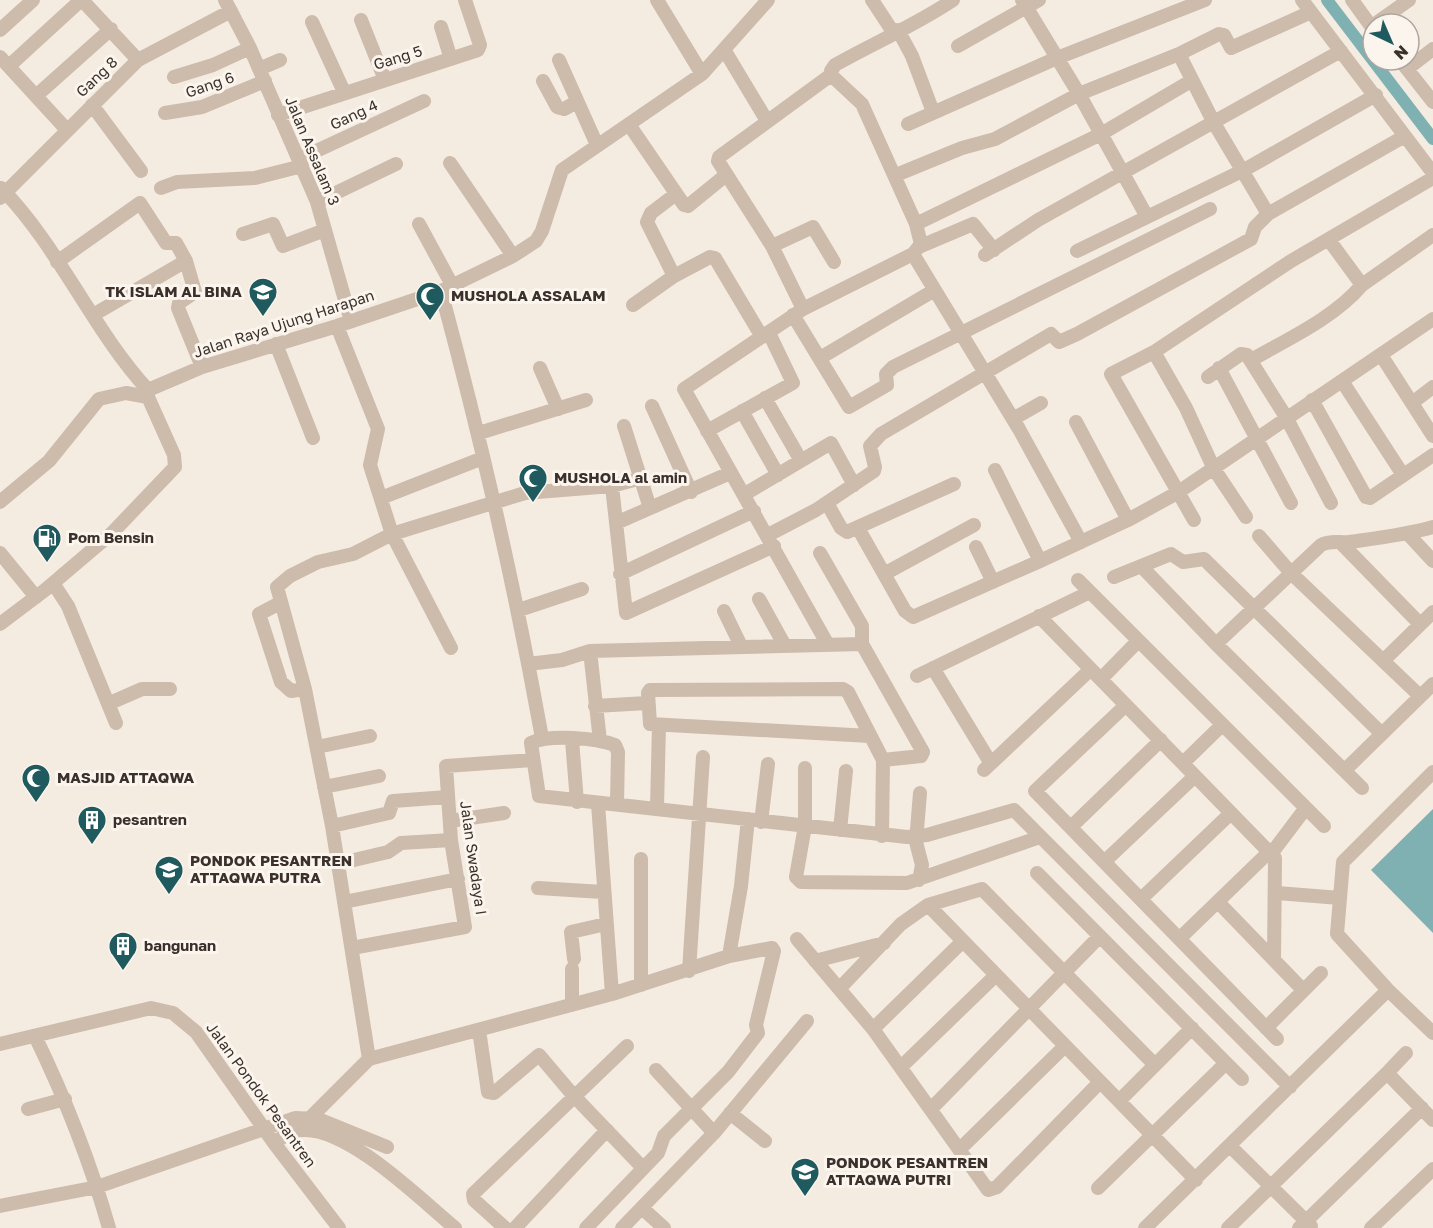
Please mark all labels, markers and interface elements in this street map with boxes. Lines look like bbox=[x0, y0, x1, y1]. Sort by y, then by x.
north arrow bbox=[1361, 12, 1421, 72]
street label: Gang 5 bbox=[371, 41, 424, 73]
text: N bbox=[1390, 41, 1413, 64]
street label: Gang 8 bbox=[72, 52, 121, 100]
street label: Gang 6 bbox=[183, 67, 236, 101]
street label: Jalan Assalam 3 bbox=[282, 93, 344, 208]
street label: Gang 4 bbox=[327, 95, 380, 133]
school or university icon: TK ISLAM AL BINA bbox=[247, 276, 279, 318]
mosque icon: MUSHOLA ASSALAM bbox=[414, 280, 446, 322]
place label: TK ISLAM AL BINA bbox=[105, 282, 242, 300]
street label: Jalan Raya Ujung Harapan bbox=[191, 285, 376, 361]
place label: MUSHOLA ASSALAM bbox=[451, 286, 606, 304]
mosque icon: MUSHOLA al amin bbox=[517, 462, 549, 504]
place label: MUSHOLA al amin bbox=[554, 468, 687, 486]
fuel station icon: Pom Bensin bbox=[31, 522, 63, 564]
place label: Pom Bensin bbox=[68, 528, 154, 546]
mosque icon: MASJID ATTAQWA bbox=[20, 762, 52, 804]
place label: MASJID ATTAQWA bbox=[57, 768, 195, 786]
street label: Jalan Swadaya I bbox=[457, 800, 491, 916]
building icon: pesantren bbox=[76, 804, 108, 846]
place label: pesantren bbox=[113, 810, 187, 828]
place label: PONDOK PESANTREN ATTAQWA PUTRA bbox=[190, 851, 352, 886]
school or university icon: PONDOK PESANTREN ATTAQWA PUTRA bbox=[153, 854, 185, 896]
building icon: bangunan bbox=[107, 930, 139, 972]
place label: bangunan bbox=[144, 936, 216, 954]
street label: Jalan Pondok Pesantren bbox=[203, 1018, 320, 1170]
place label: PONDOK PESANTREN ATTAQWA PUTRI bbox=[826, 1153, 988, 1188]
school or university icon: PONDOK PESANTREN ATTAQWA PUTRI bbox=[789, 1156, 821, 1198]

